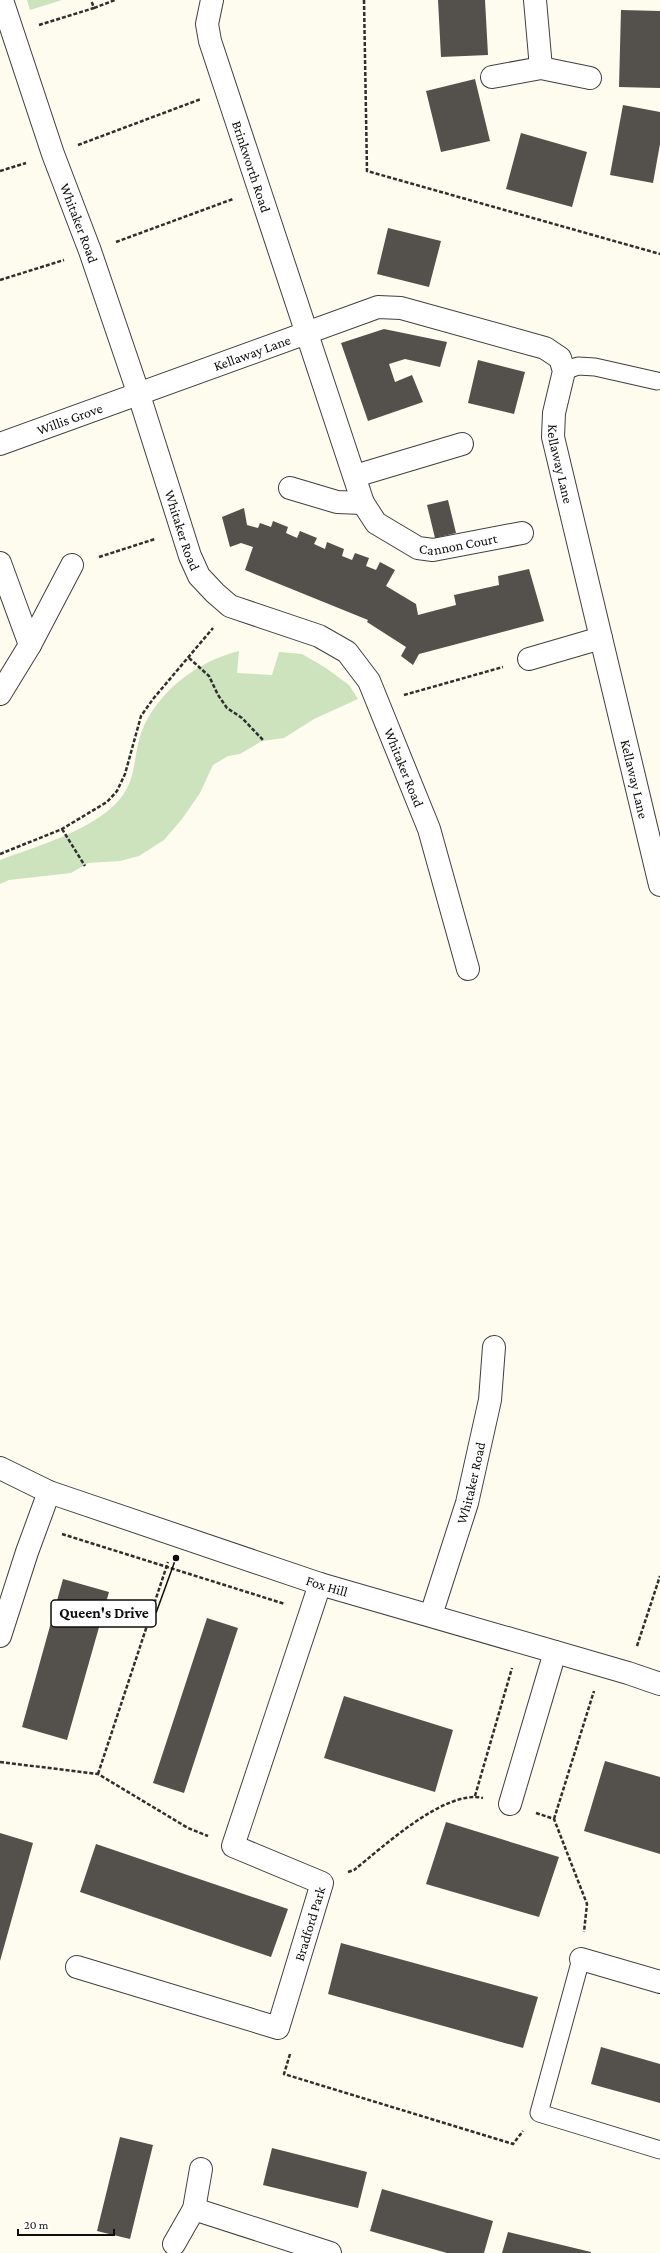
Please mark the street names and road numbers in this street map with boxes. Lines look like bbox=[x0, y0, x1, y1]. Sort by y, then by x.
street label: Brinkworth Road bbox=[229, 119, 274, 215]
street label: Whitaker Road bbox=[57, 181, 102, 265]
street label: Kellaway Lane bbox=[211, 331, 293, 374]
street label: Willis Grove bbox=[35, 400, 104, 438]
street label: Kellaway Lane bbox=[545, 424, 577, 505]
street label: Whitaker Road bbox=[162, 488, 204, 573]
street label: Cannon Court bbox=[418, 530, 499, 558]
street label: Whitaker Road bbox=[381, 726, 427, 810]
street label: Kellaway Lane bbox=[618, 738, 652, 820]
street label: Whitaker Road bbox=[453, 1440, 489, 1526]
street label: Fox Hill bbox=[304, 1572, 350, 1600]
street label: Bradford Park bbox=[291, 1884, 329, 1963]

